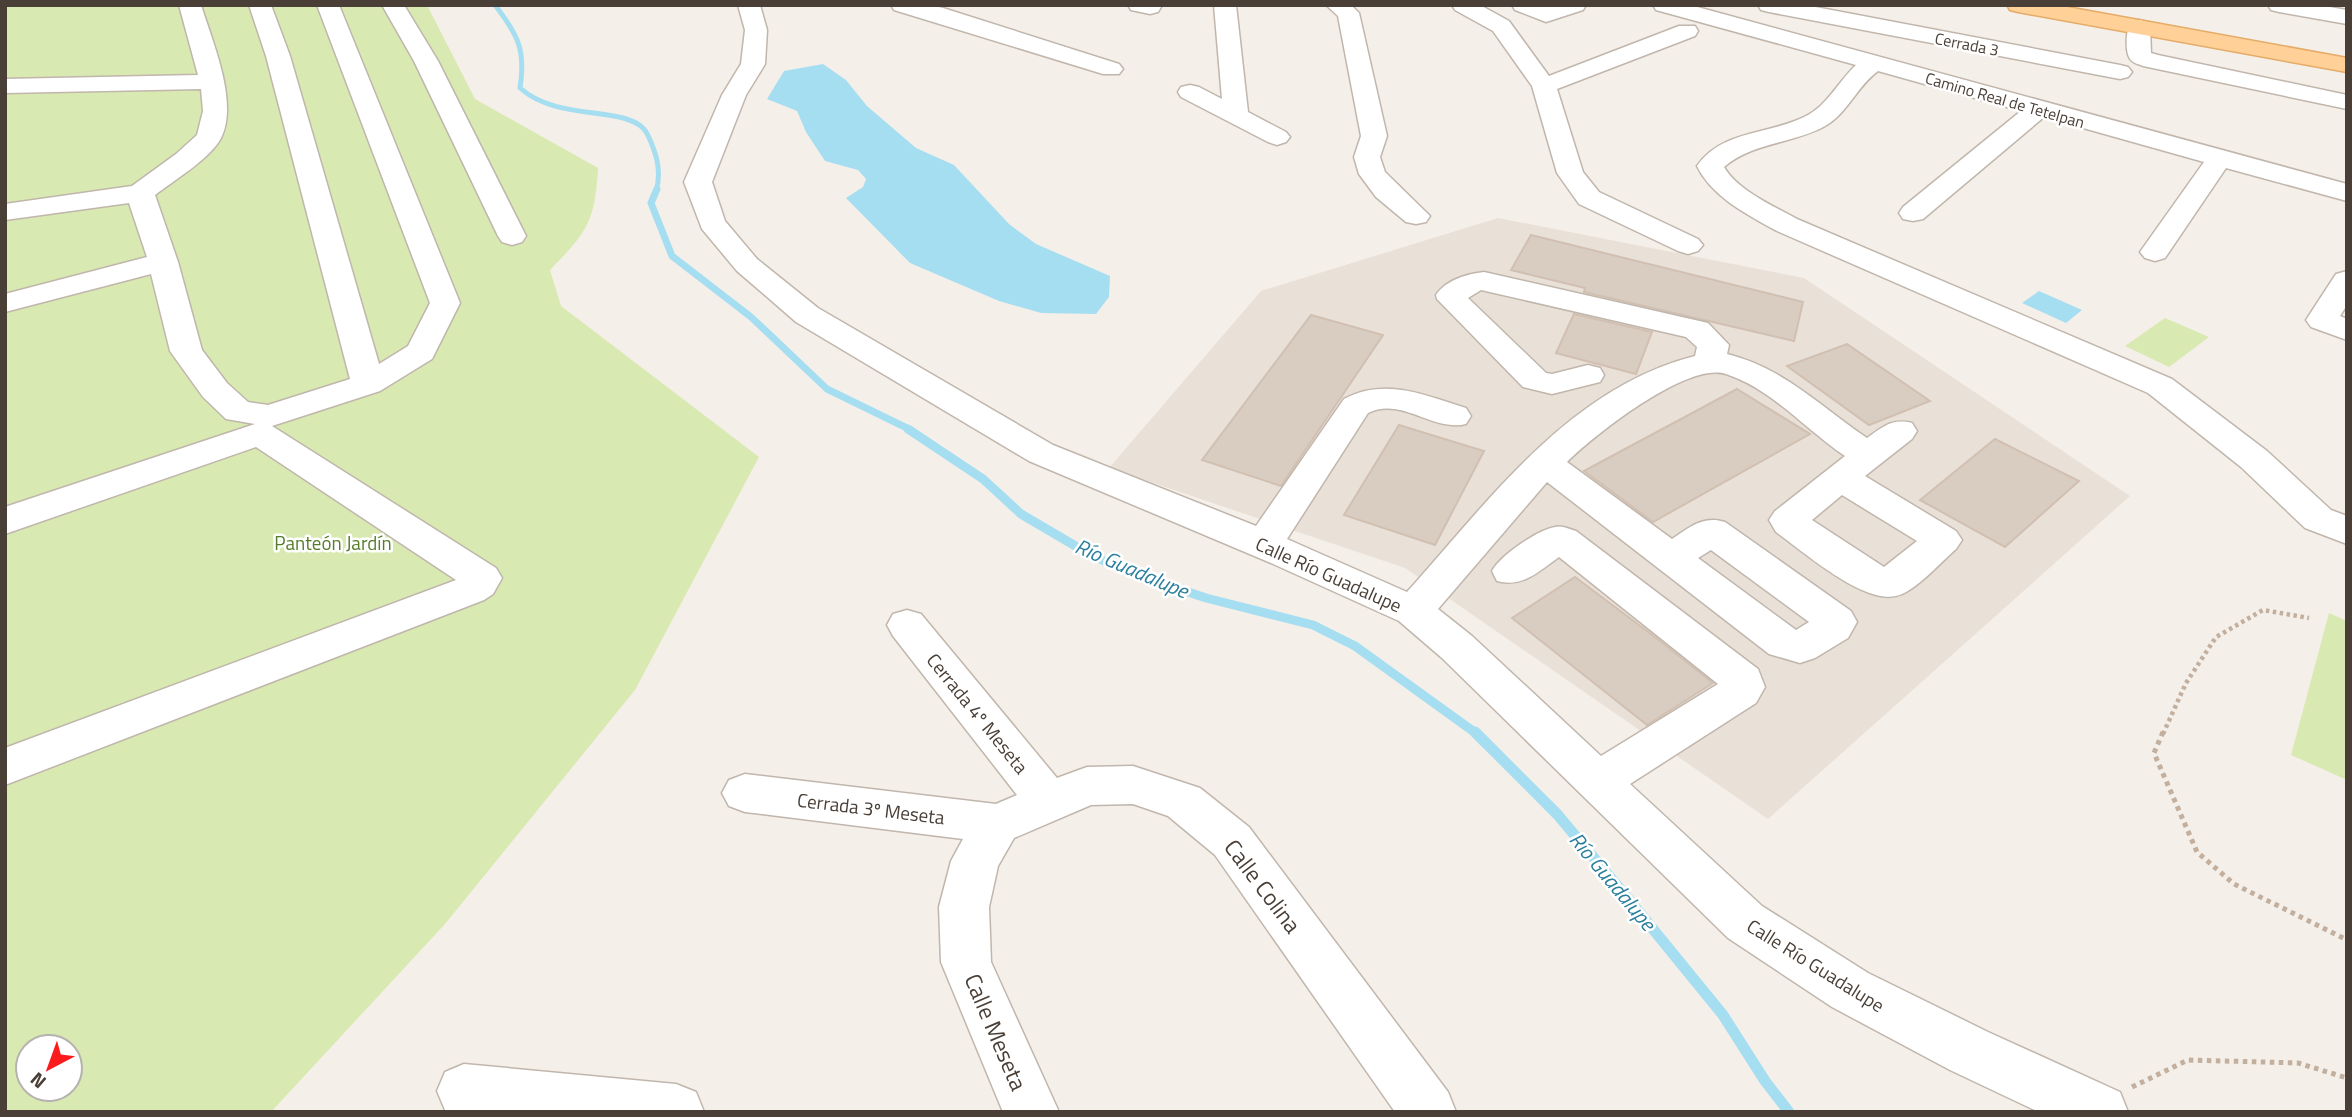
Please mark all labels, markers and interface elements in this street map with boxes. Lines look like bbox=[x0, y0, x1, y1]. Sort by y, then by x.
street label: Cerrada 3 bbox=[1933, 26, 2001, 62]
street label: Camino Real de Tetelpan bbox=[1923, 66, 2087, 134]
park label: Panteón Jardín bbox=[274, 528, 392, 557]
street label: Calle Río Guadalupe bbox=[1251, 529, 1407, 619]
water label: Río Guadalupe bbox=[1070, 530, 1195, 607]
street label: Cerrada 4º Meseta bbox=[920, 646, 1036, 780]
street label: Cerrada 3º Meseta bbox=[796, 785, 947, 831]
water label: Río Guadalupe bbox=[1562, 825, 1665, 938]
street label: Calle Colina bbox=[1216, 832, 1310, 941]
street label: Calle Río Guadalupe bbox=[1742, 911, 1890, 1019]
street label: Calle Meseta bbox=[956, 968, 1037, 1096]
north arrow bbox=[14, 1033, 84, 1103]
text: N bbox=[23, 1066, 52, 1096]

